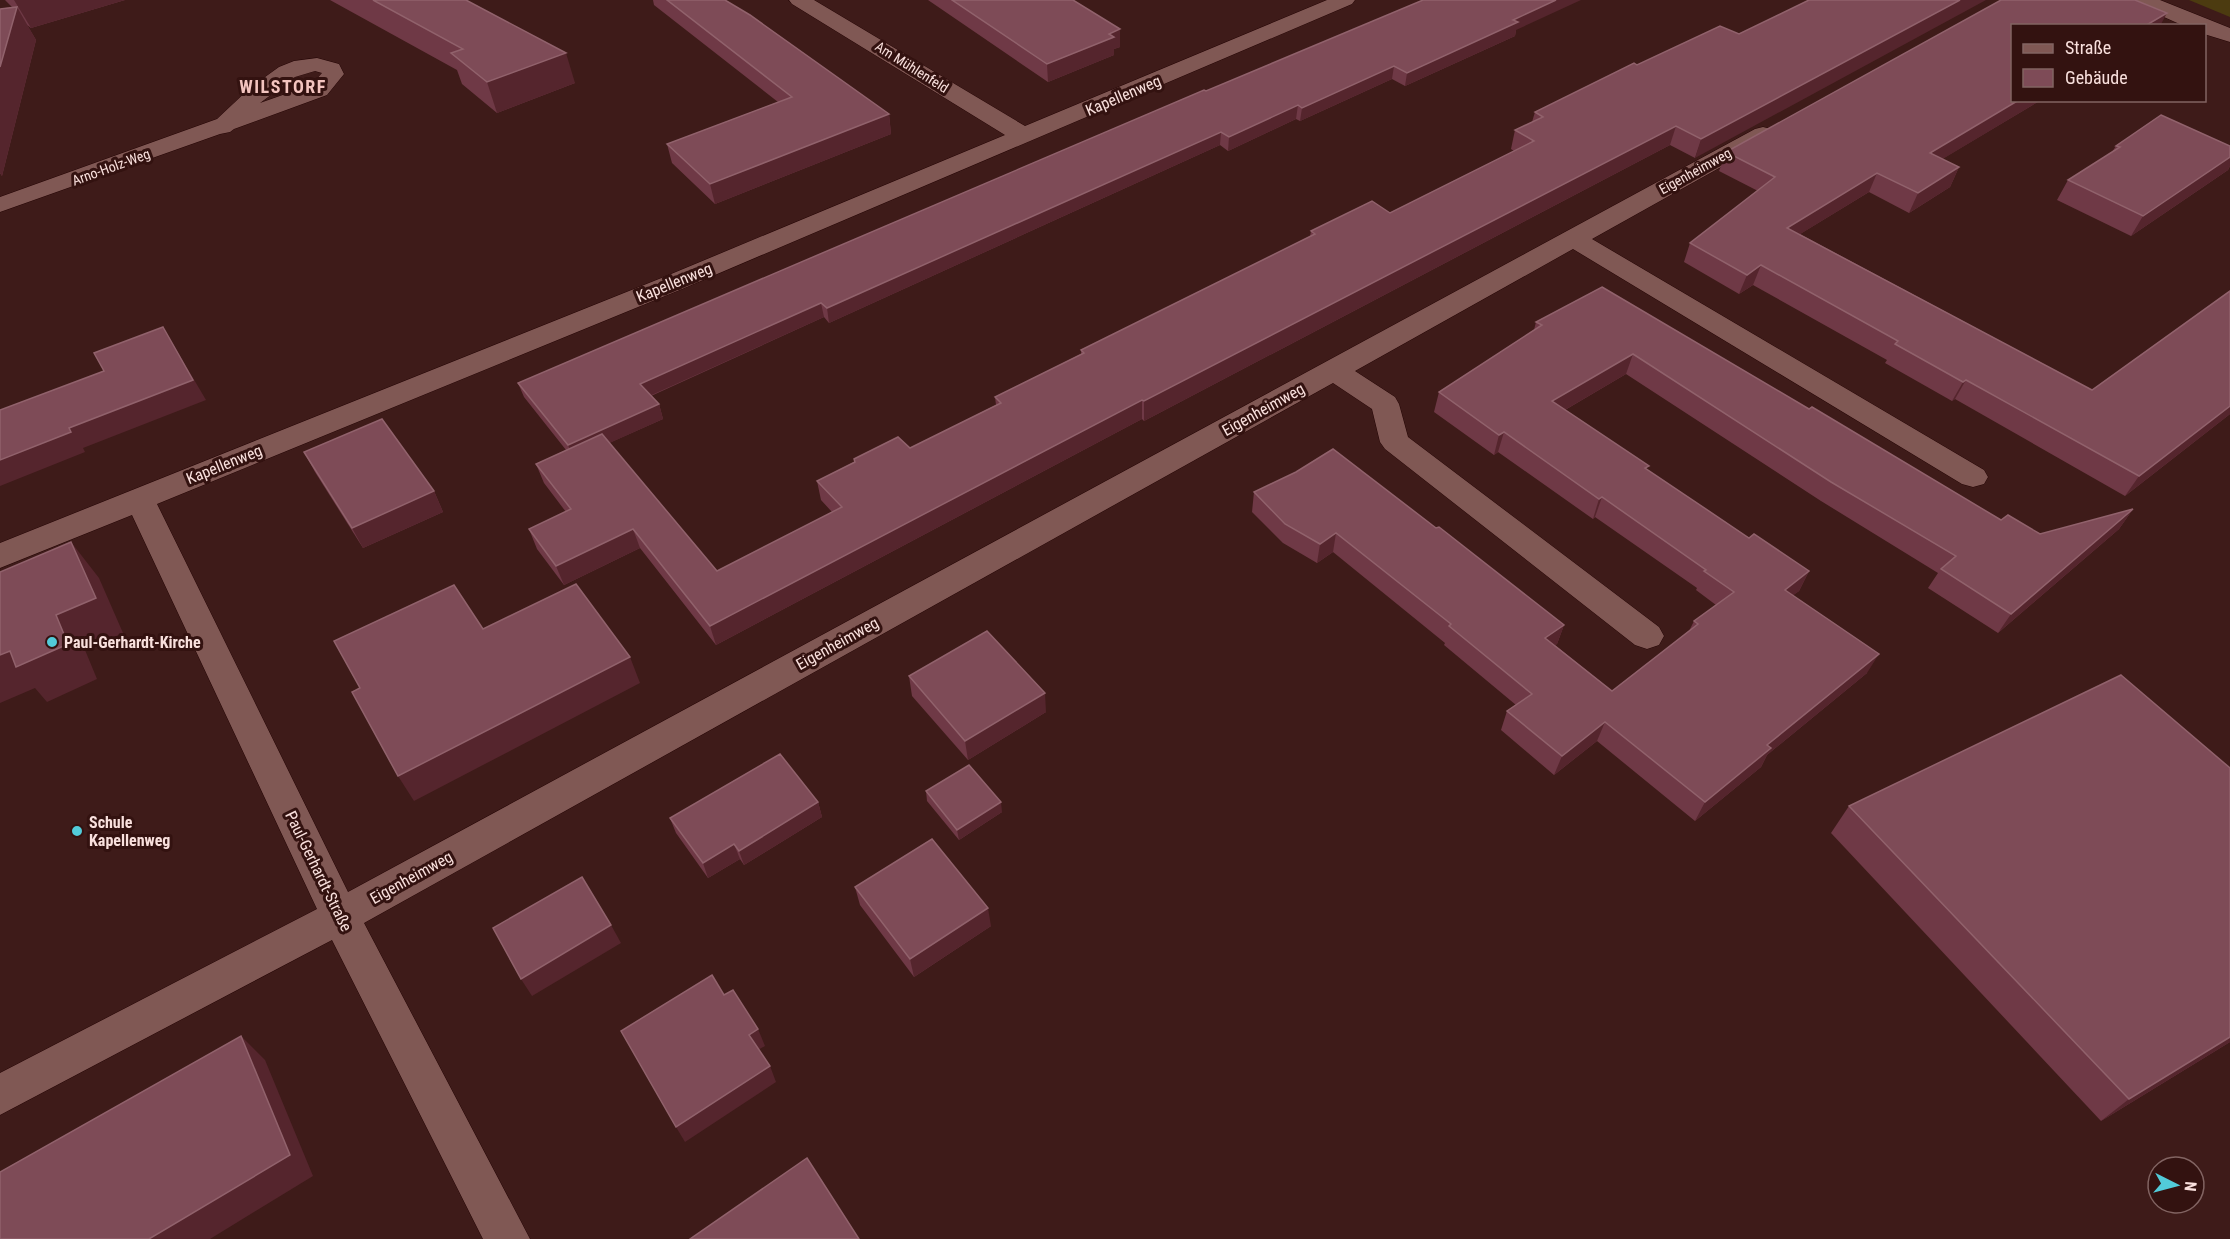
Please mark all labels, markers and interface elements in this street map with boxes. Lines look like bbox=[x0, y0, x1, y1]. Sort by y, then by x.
legend bbox=[2011, 24, 2206, 102]
text: Straße bbox=[2065, 37, 2111, 58]
street label: Am Mühlenfeld bbox=[872, 38, 952, 96]
text: Gebäude bbox=[2065, 67, 2128, 88]
street label: Kapellenweg bbox=[1083, 71, 1164, 120]
district label: WILSTORF bbox=[239, 76, 327, 97]
street label: Arno-Holz-Weg bbox=[70, 145, 152, 189]
street label: Eigenheimweg bbox=[1656, 145, 1734, 197]
street label: Kapellenweg bbox=[633, 259, 715, 306]
street label: Eigenheimweg bbox=[1219, 379, 1308, 440]
street label: Kapellenweg bbox=[183, 441, 265, 488]
street label: Eigenheimweg bbox=[793, 613, 882, 674]
place label: Paul-Gerhardt-Kirche bbox=[64, 633, 201, 652]
marker: Paul-Gerhardt-Kirche bbox=[45, 635, 59, 649]
street label: Paul-Gerhardt-Straße bbox=[281, 808, 356, 934]
place label: Schule Kapellenweg bbox=[89, 813, 170, 850]
marker: Schule Kapellenweg bbox=[70, 824, 84, 838]
street label: Eigenheimweg bbox=[367, 847, 456, 908]
north arrow bbox=[2146, 1155, 2206, 1215]
text: N bbox=[2180, 1181, 2200, 1192]

